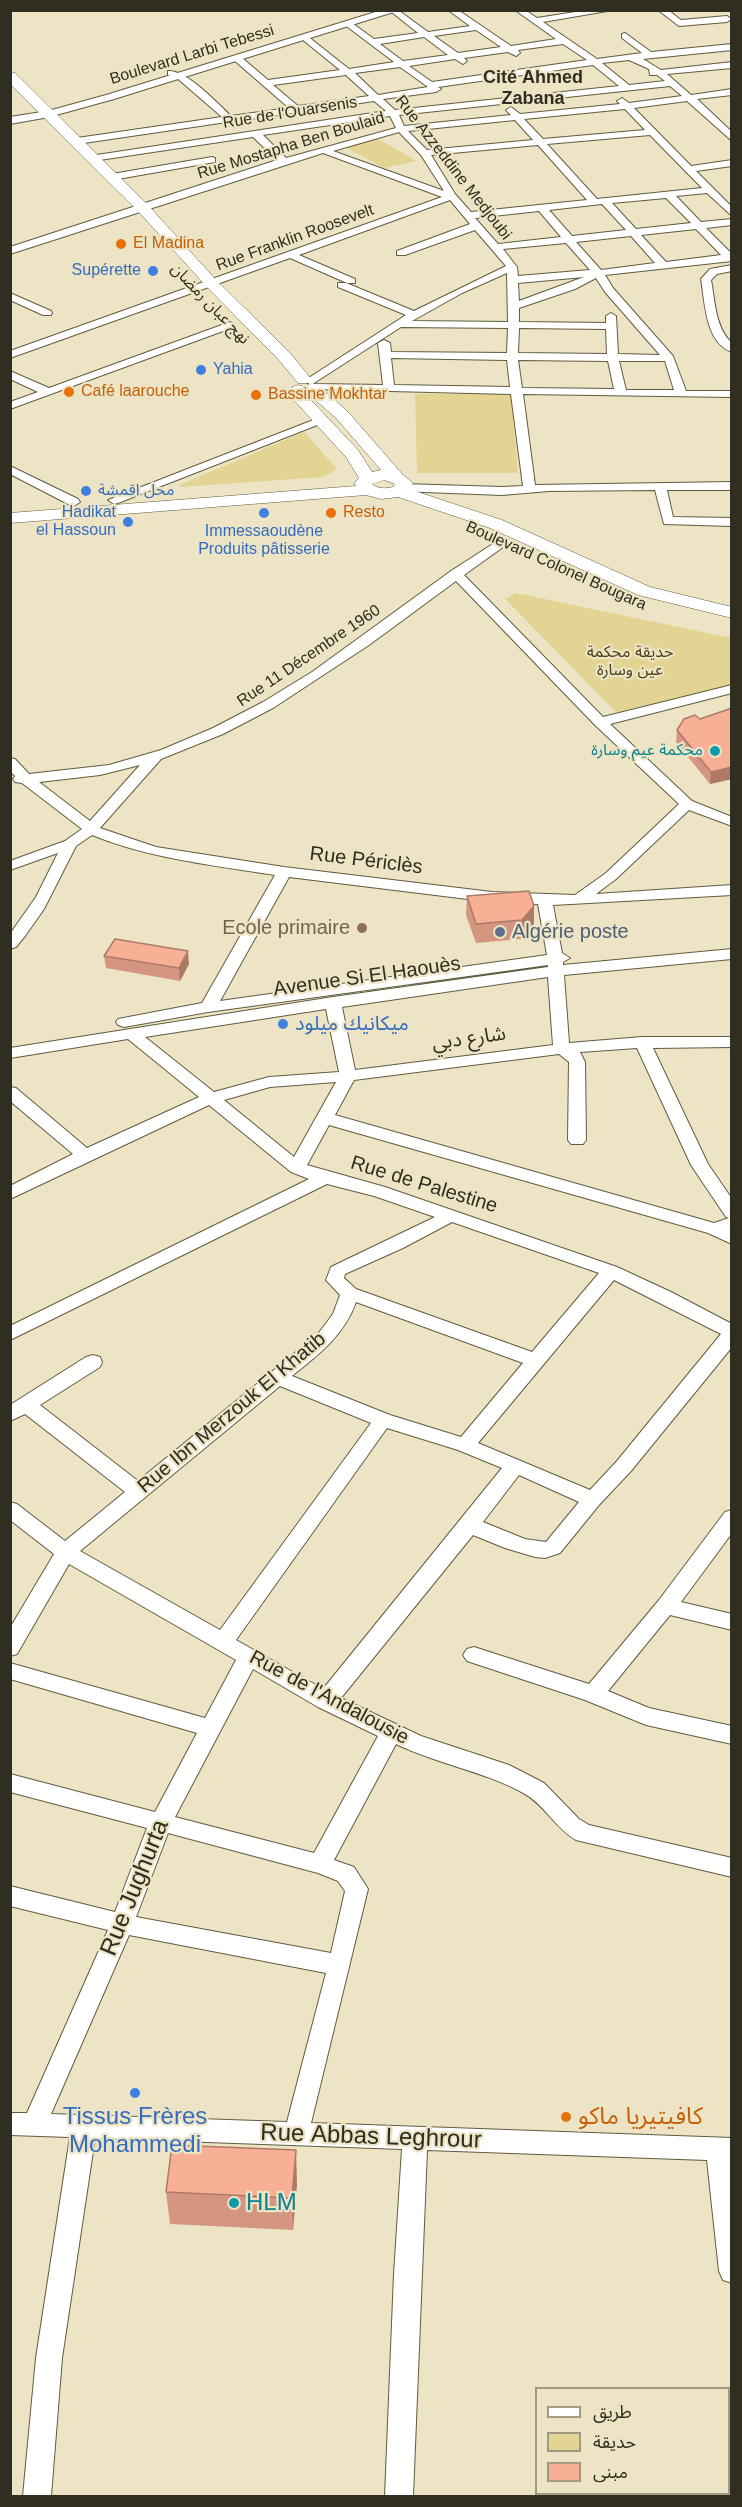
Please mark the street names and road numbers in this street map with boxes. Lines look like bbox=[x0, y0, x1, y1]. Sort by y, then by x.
street label: Boulevard Larbi Tebessi bbox=[108, 21, 276, 89]
street label: Rue Azzeddine Medjoubi bbox=[391, 92, 515, 244]
street label: Rue de l'Ouarsenis bbox=[222, 93, 358, 133]
street label: Rue Mostapha Ben Boulaid bbox=[195, 108, 387, 184]
street label: Rue Franklin Roosevelt bbox=[214, 201, 376, 275]
street label: نهج عبان رمضان bbox=[167, 259, 253, 349]
street label: Boulevard Colonel Bougara bbox=[463, 517, 649, 615]
street label: Rue 11 Décembre 1960 bbox=[234, 601, 384, 711]
street label: Rue Périclès bbox=[308, 842, 424, 880]
street label: Avenue Si El Haouès bbox=[272, 952, 462, 1002]
street label: شارع دبي bbox=[431, 1022, 507, 1056]
street label: Rue de Palestine bbox=[348, 1151, 500, 1219]
street label: Rue Ibn Merzouk El Khatib bbox=[133, 1327, 331, 1499]
street label: Rue de l'Andalousie bbox=[245, 1646, 413, 1750]
street label: Rue Jughurta bbox=[95, 1816, 175, 1960]
street label: Rue Abbas Leghrour bbox=[260, 2119, 482, 2155]

